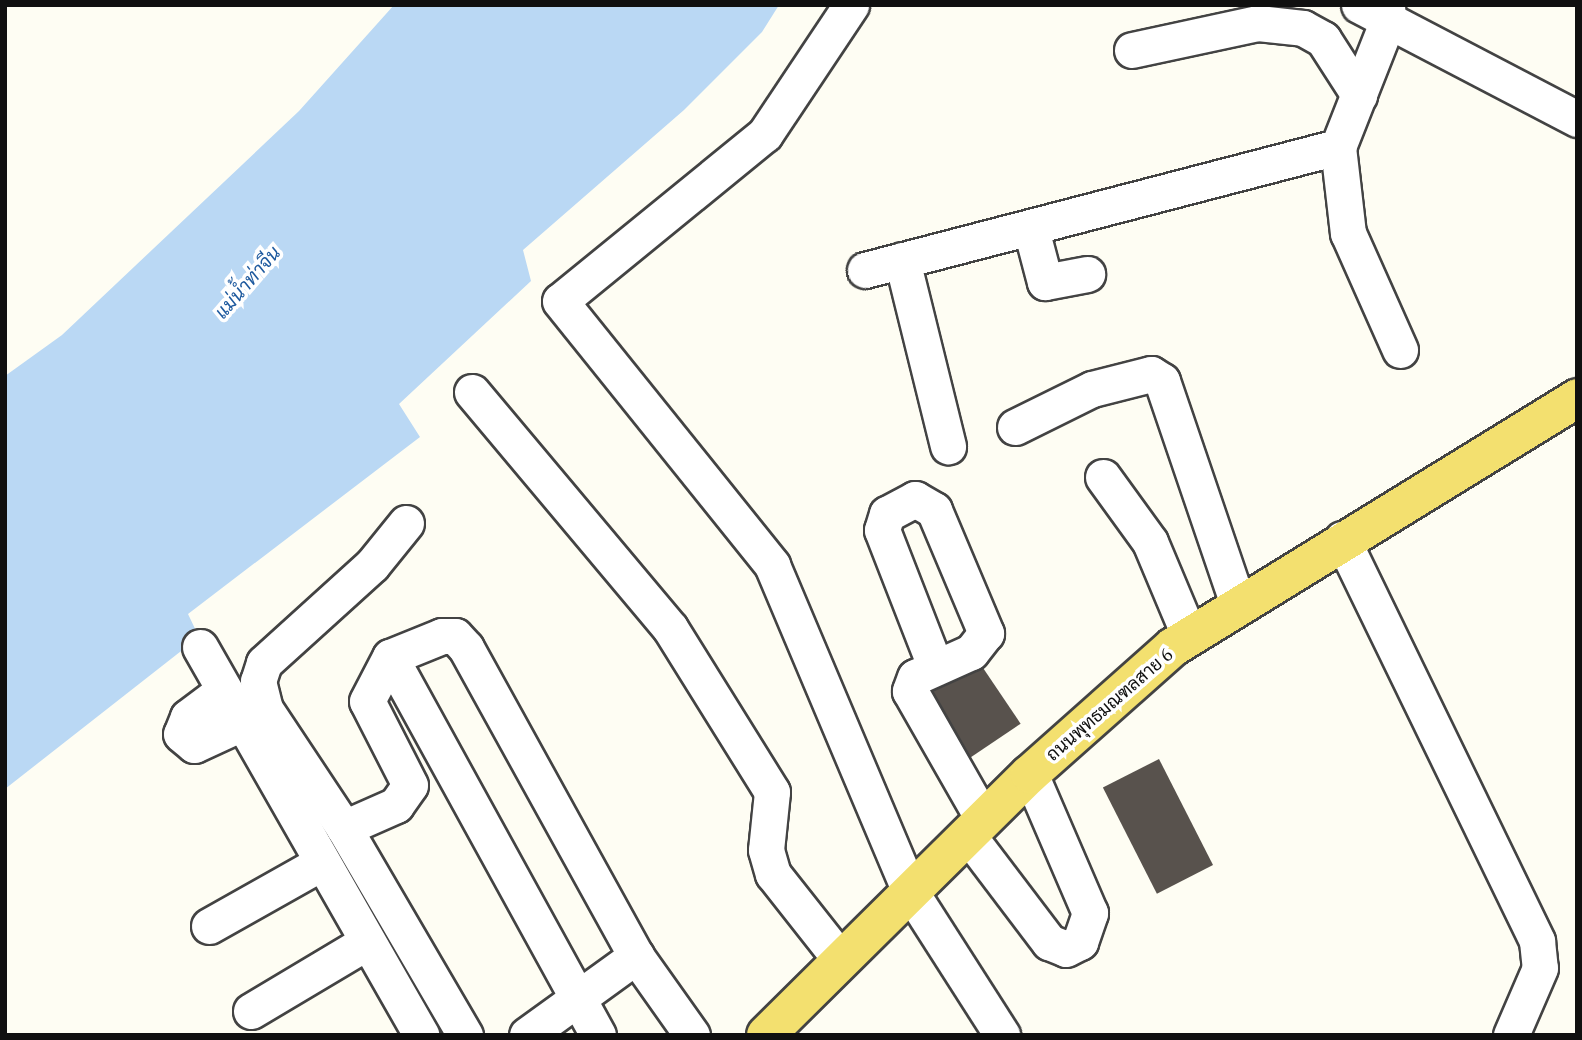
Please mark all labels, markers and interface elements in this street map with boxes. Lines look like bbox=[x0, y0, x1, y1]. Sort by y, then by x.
water label: แม่น้ำท่าจีน bbox=[209, 241, 285, 323]
street label: ถนนพุทธมณฑลสาย 6 bbox=[1041, 643, 1177, 765]

